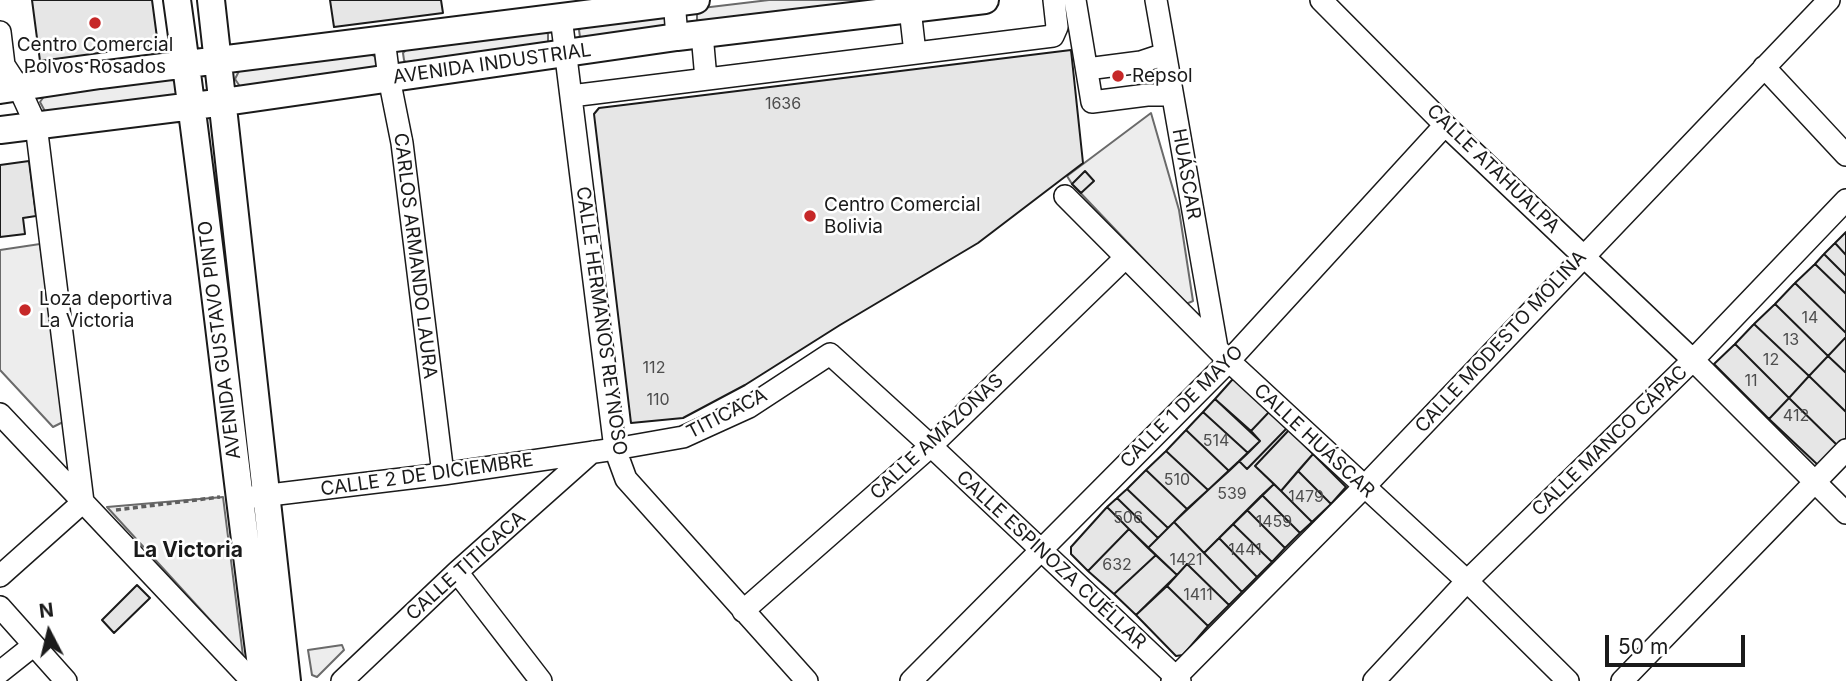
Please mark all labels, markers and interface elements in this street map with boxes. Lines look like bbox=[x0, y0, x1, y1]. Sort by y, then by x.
marker: Centro Comercial Polvos Rosados bbox=[87, 15, 103, 31]
place label: Centro Comercial Polvos Rosados bbox=[17, 34, 173, 78]
street label: AVENIDA INDUSTRIAL bbox=[391, 39, 593, 89]
place label: Repsol bbox=[1132, 65, 1193, 87]
marker: Repsol bbox=[1110, 68, 1126, 84]
house number: 1636 bbox=[765, 94, 801, 114]
street label: CALLE ATAHUALPA bbox=[1422, 100, 1564, 238]
street label: HUÁSCAR bbox=[1167, 127, 1205, 221]
street label: CARLOS ARMANDO LAURA bbox=[389, 132, 441, 380]
street label: CALLE HERMANOS REYNOSO bbox=[571, 185, 631, 457]
place label: Centro Comercial Bolivia bbox=[824, 194, 981, 238]
marker: Centro Comercial Bolivia bbox=[802, 208, 818, 224]
street label: AVENIDA GUSTAVO PINTO bbox=[194, 219, 246, 461]
street label: CALLE MODESTO MOLINA bbox=[1411, 246, 1591, 438]
place label: Loza deportiva La Victoria bbox=[39, 288, 173, 332]
marker: Loza deportiva La Victoria bbox=[17, 302, 33, 318]
house number: 14 bbox=[1802, 308, 1818, 328]
house number: 13 bbox=[1783, 330, 1799, 350]
street label: CALLE 1 DE MAYO bbox=[1116, 341, 1248, 473]
house number: 12 bbox=[1763, 350, 1779, 370]
house number: 112 bbox=[643, 358, 665, 378]
street label: CALLE MANCO CÁPAC bbox=[1528, 361, 1692, 521]
street label: CALLE AMAZONAS bbox=[866, 369, 1008, 505]
house number: 11 bbox=[1744, 371, 1758, 391]
street label: CALLE HUÁSCAR bbox=[1249, 379, 1379, 503]
street label: TITICACA bbox=[683, 384, 771, 444]
house number: 110 bbox=[646, 390, 670, 410]
house number: 412 bbox=[1783, 406, 1809, 426]
house number: 514 bbox=[1203, 431, 1229, 451]
street label: CALLE 2 DE DICIEMBRE bbox=[319, 449, 535, 501]
street label: CALLE ESPINOZA CUÉLLAR bbox=[951, 466, 1151, 654]
house number: 510 bbox=[1164, 470, 1190, 490]
house number: 539 bbox=[1217, 484, 1247, 504]
house number: 1479 bbox=[1288, 487, 1324, 507]
street label: CALLE TITICACA bbox=[402, 507, 530, 625]
house number: 506 bbox=[1113, 508, 1143, 528]
house number: 1459 bbox=[1256, 512, 1292, 532]
district label: La Victoria bbox=[133, 538, 243, 564]
house number: 1441 bbox=[1228, 540, 1262, 560]
house number: 1421 bbox=[1169, 550, 1203, 570]
house number: 632 bbox=[1102, 555, 1132, 575]
house number: 1411 bbox=[1183, 585, 1213, 605]
north arrow bbox=[14, 597, 84, 667]
text: N bbox=[38, 598, 55, 623]
scale bar bbox=[1608, 622, 1748, 666]
text: 50 m bbox=[1618, 634, 1668, 659]

